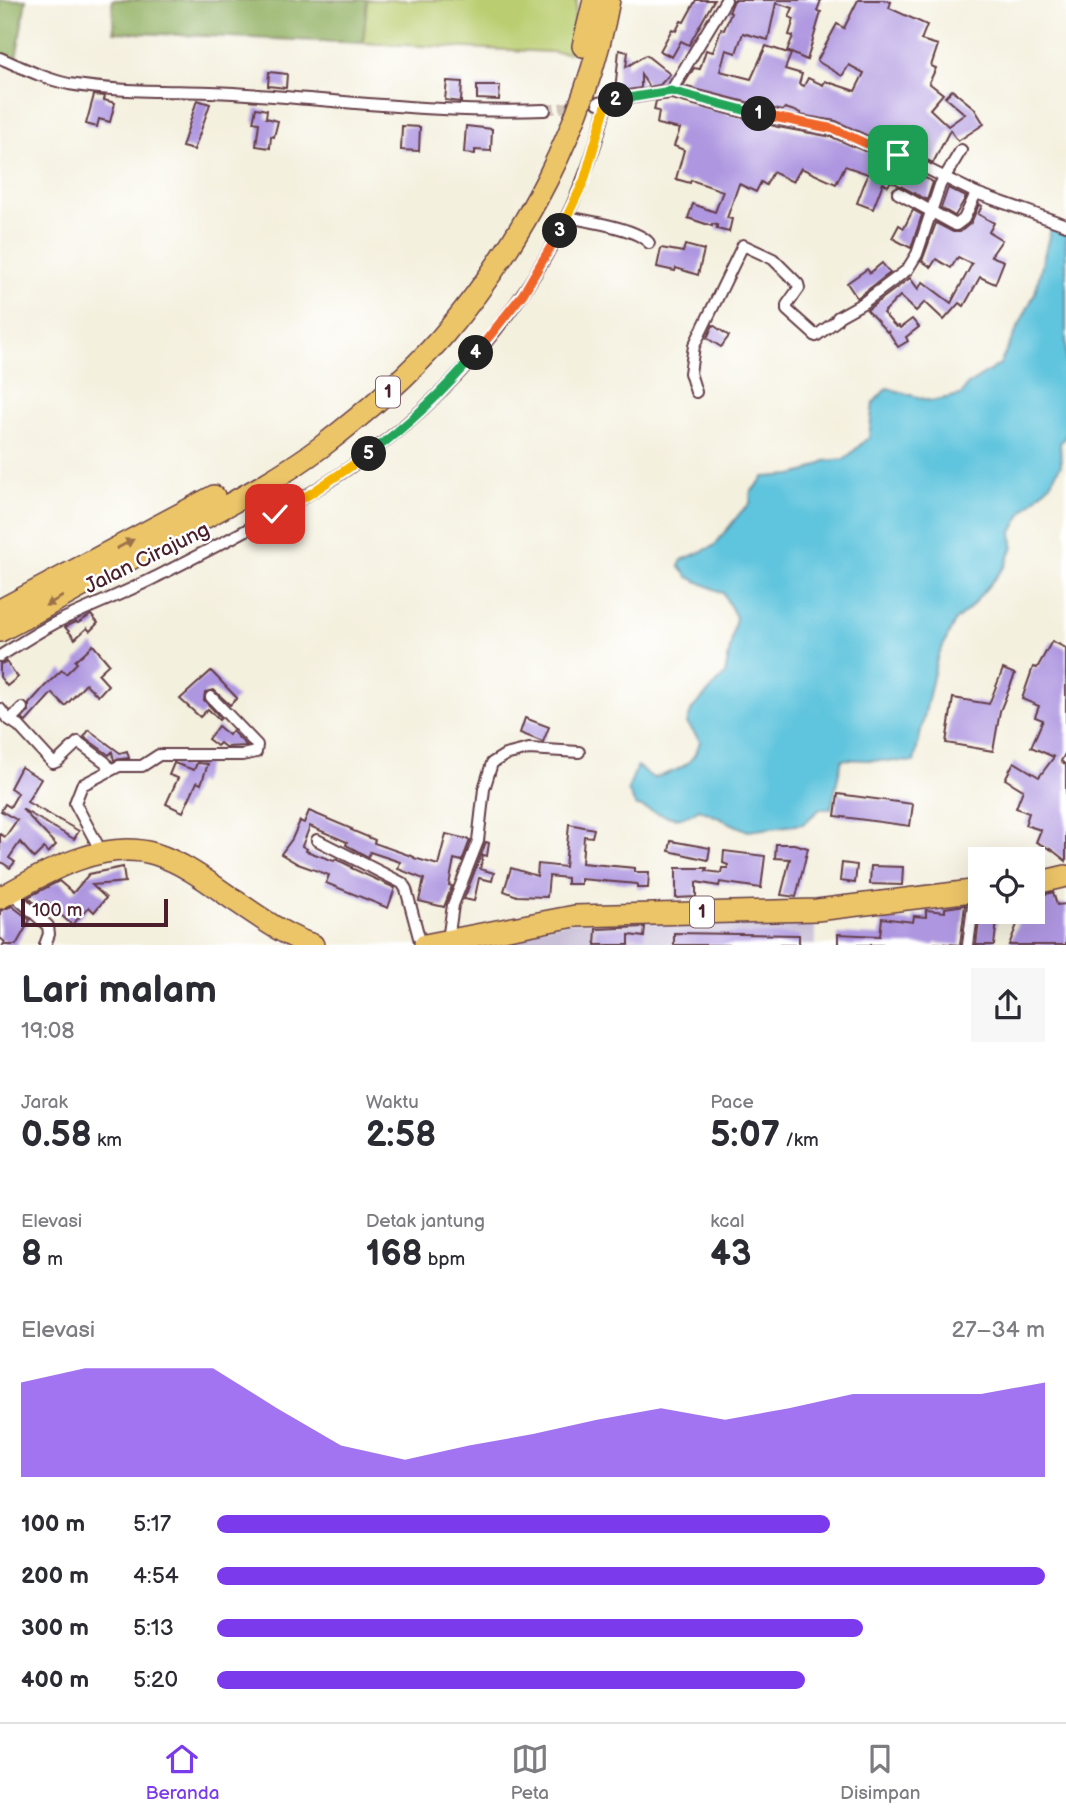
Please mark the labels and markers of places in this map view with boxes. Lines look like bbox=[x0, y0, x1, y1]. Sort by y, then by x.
pin: 2 bbox=[598, 82, 634, 118]
pin: 1 bbox=[742, 96, 776, 132]
pin bbox=[868, 125, 928, 185]
pin: 3 bbox=[542, 214, 578, 248]
pin: 4 bbox=[458, 336, 494, 370]
pin: 5 bbox=[352, 436, 386, 472]
pin bbox=[245, 484, 305, 544]

